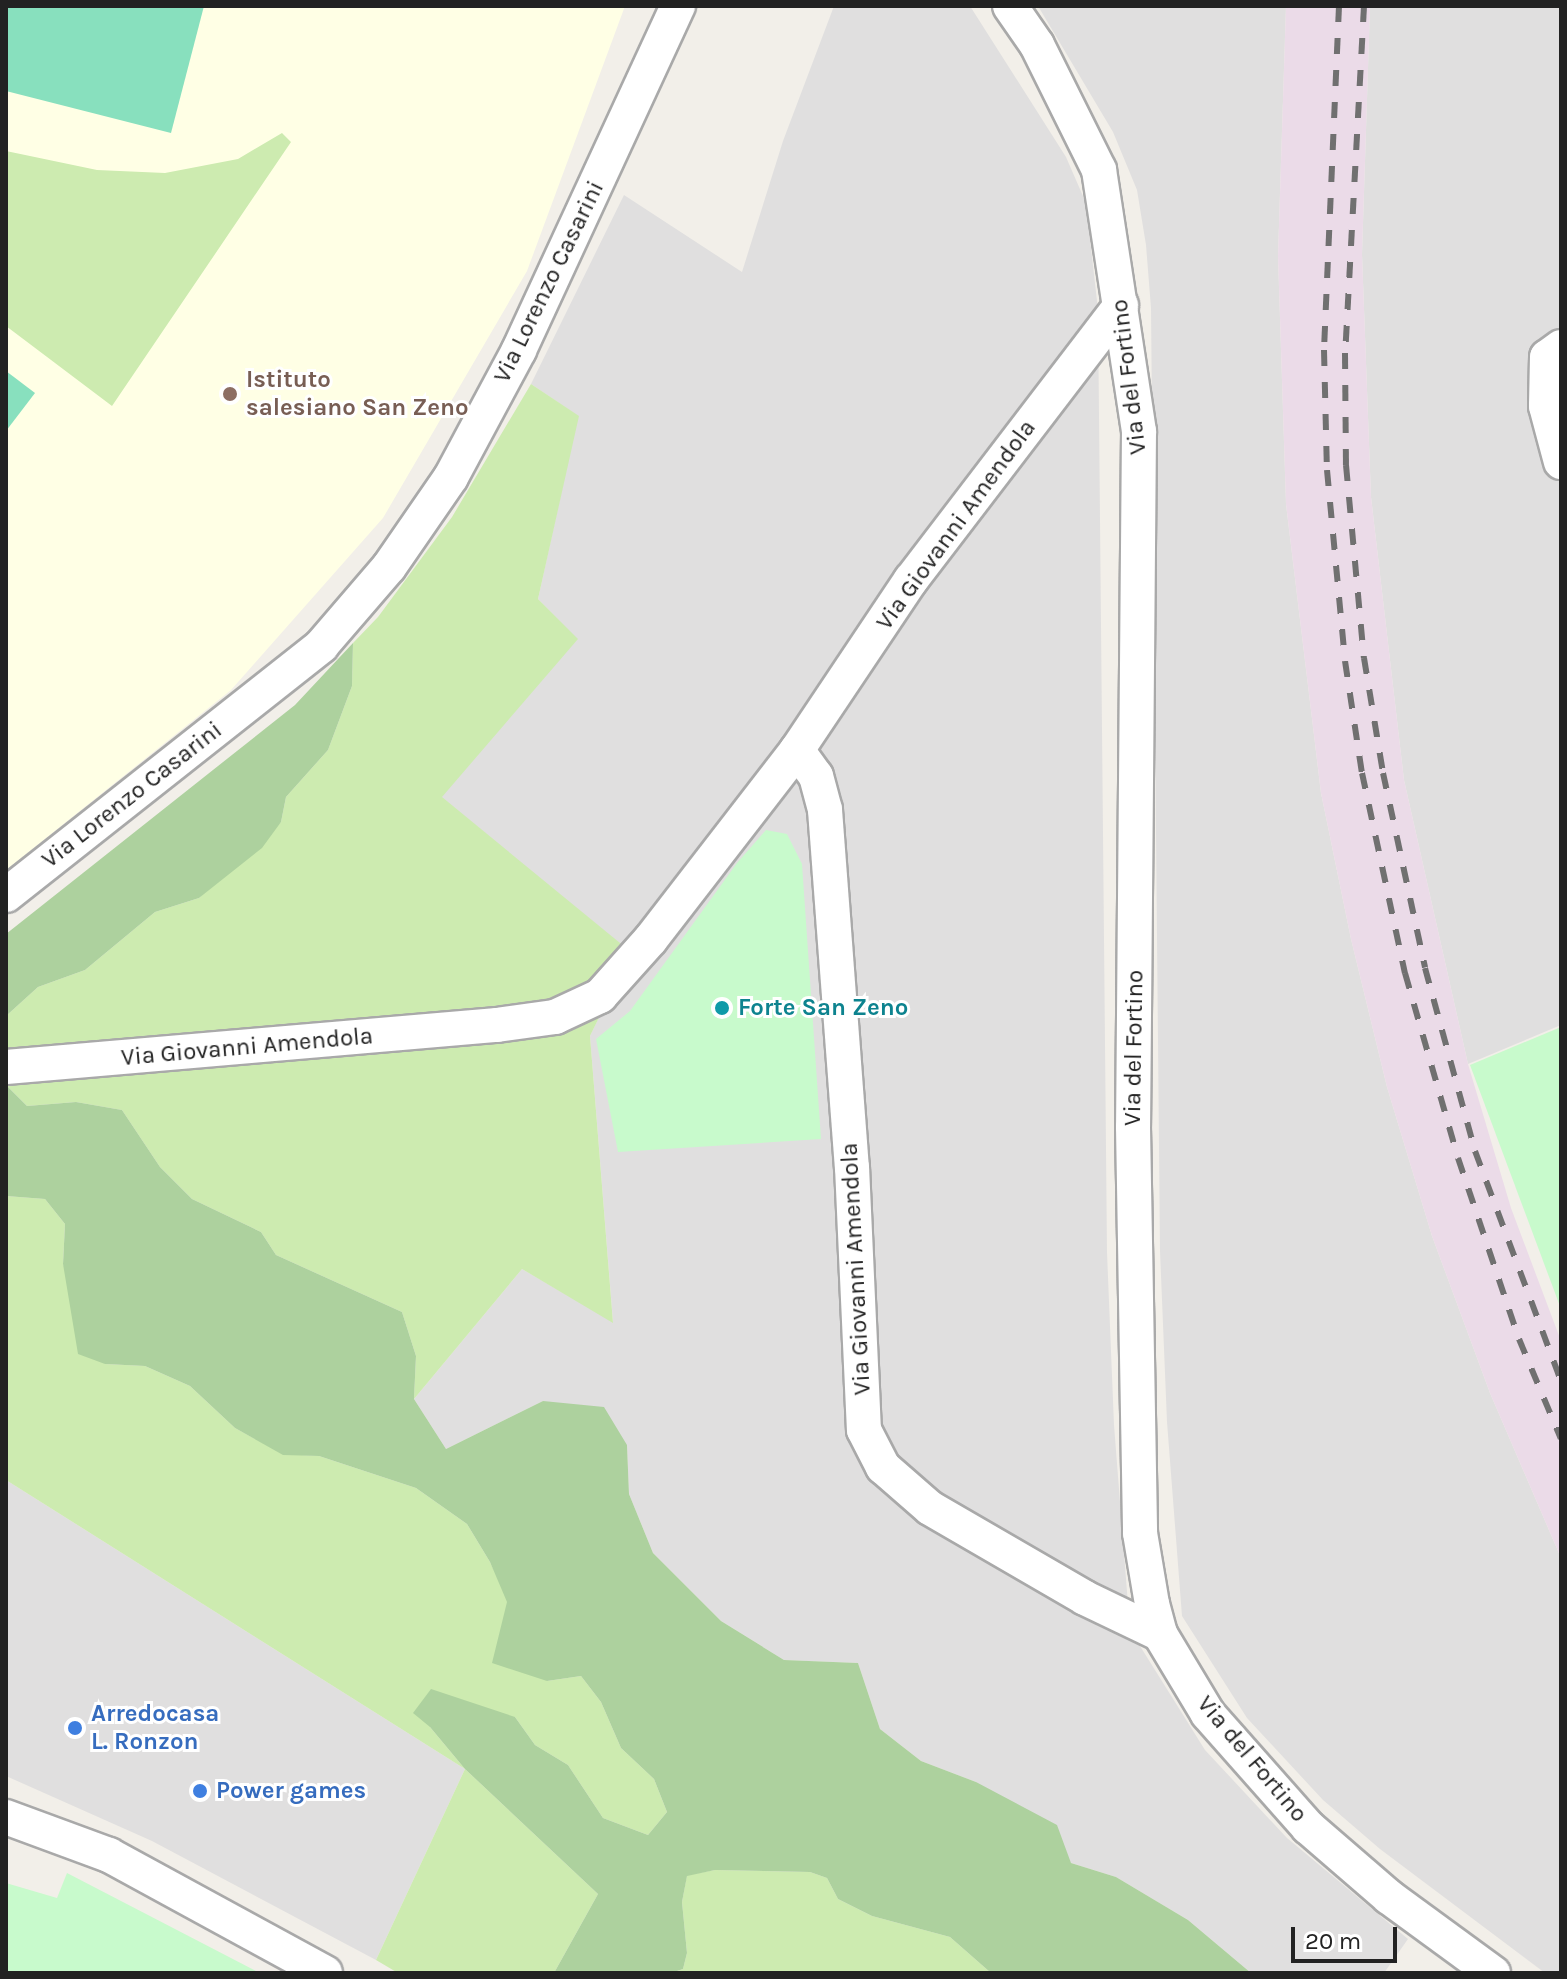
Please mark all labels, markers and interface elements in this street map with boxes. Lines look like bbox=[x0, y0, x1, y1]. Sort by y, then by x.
street label: Via Lorenzo Casarini bbox=[488, 176, 610, 388]
street label: Via del Fortino bbox=[1105, 298, 1153, 456]
place label: Istituto salesiano San Zeno bbox=[246, 366, 469, 422]
marker: Istituto salesiano San Zeno bbox=[221, 385, 239, 403]
street label: Via Giovanni Amendola bbox=[870, 414, 1042, 636]
street label: Via Lorenzo Casarini bbox=[36, 716, 228, 874]
street label: Via del Fortino bbox=[1118, 970, 1150, 1126]
place label: Forte San Zeno bbox=[738, 994, 908, 1022]
marker: Forte San Zeno bbox=[713, 999, 731, 1017]
street label: Via Giovanni Amendola bbox=[120, 1022, 374, 1072]
street label: Via Giovanni Amendola bbox=[835, 1142, 877, 1396]
street label: Via del Fortino bbox=[1191, 1690, 1313, 1828]
place label: Arredocasa L. Ronzon bbox=[91, 1700, 219, 1756]
marker: Arredocasa L. Ronzon bbox=[66, 1719, 84, 1737]
place label: Power games bbox=[216, 1777, 366, 1805]
marker: Power games bbox=[191, 1782, 209, 1800]
scale bar bbox=[1295, 1911, 1401, 1961]
text: 20 m bbox=[1305, 1927, 1361, 1955]

